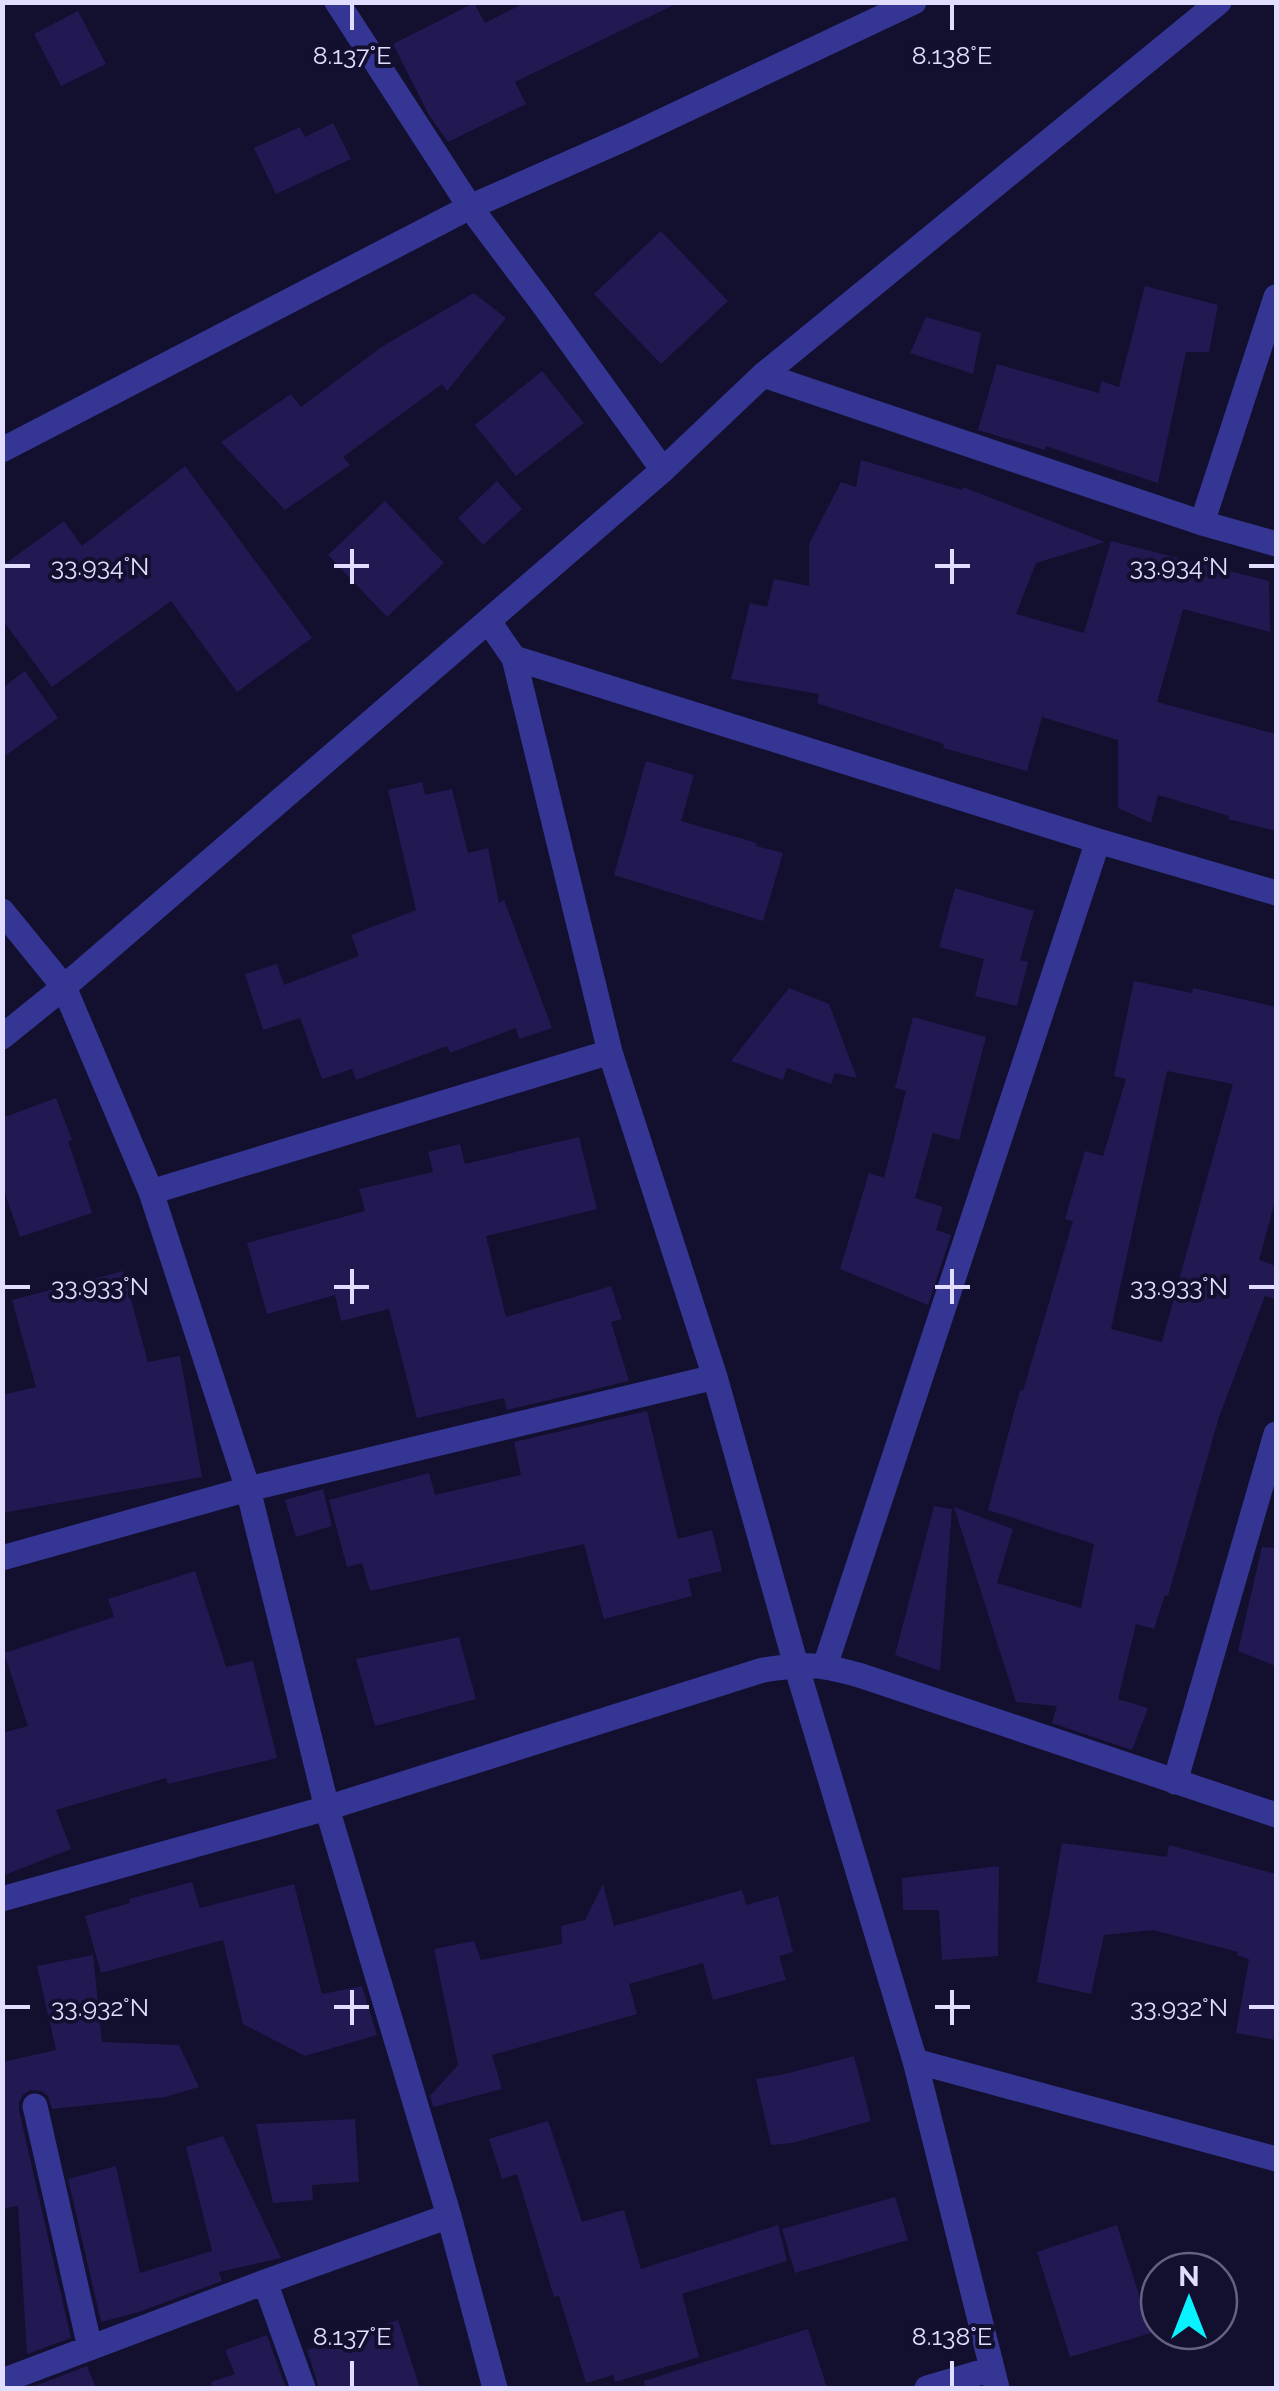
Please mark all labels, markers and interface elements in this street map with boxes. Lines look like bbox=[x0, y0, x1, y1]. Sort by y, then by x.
text: 8.137°E bbox=[313, 40, 391, 70]
text: 8.138°E bbox=[912, 40, 992, 70]
text: 33.934°N bbox=[51, 551, 149, 581]
text: 33.934°N bbox=[1130, 551, 1228, 581]
text: 33.933°N bbox=[51, 1271, 149, 1301]
text: 33.933°N bbox=[1130, 1271, 1228, 1301]
text: 33.932°N bbox=[51, 1992, 149, 2022]
text: 33.932°N bbox=[1130, 1992, 1228, 2022]
north arrow bbox=[1139, 2251, 1239, 2351]
text: N bbox=[1178, 2260, 1200, 2293]
text: 8.137°E bbox=[313, 2321, 391, 2351]
text: 8.138°E bbox=[912, 2321, 992, 2351]

